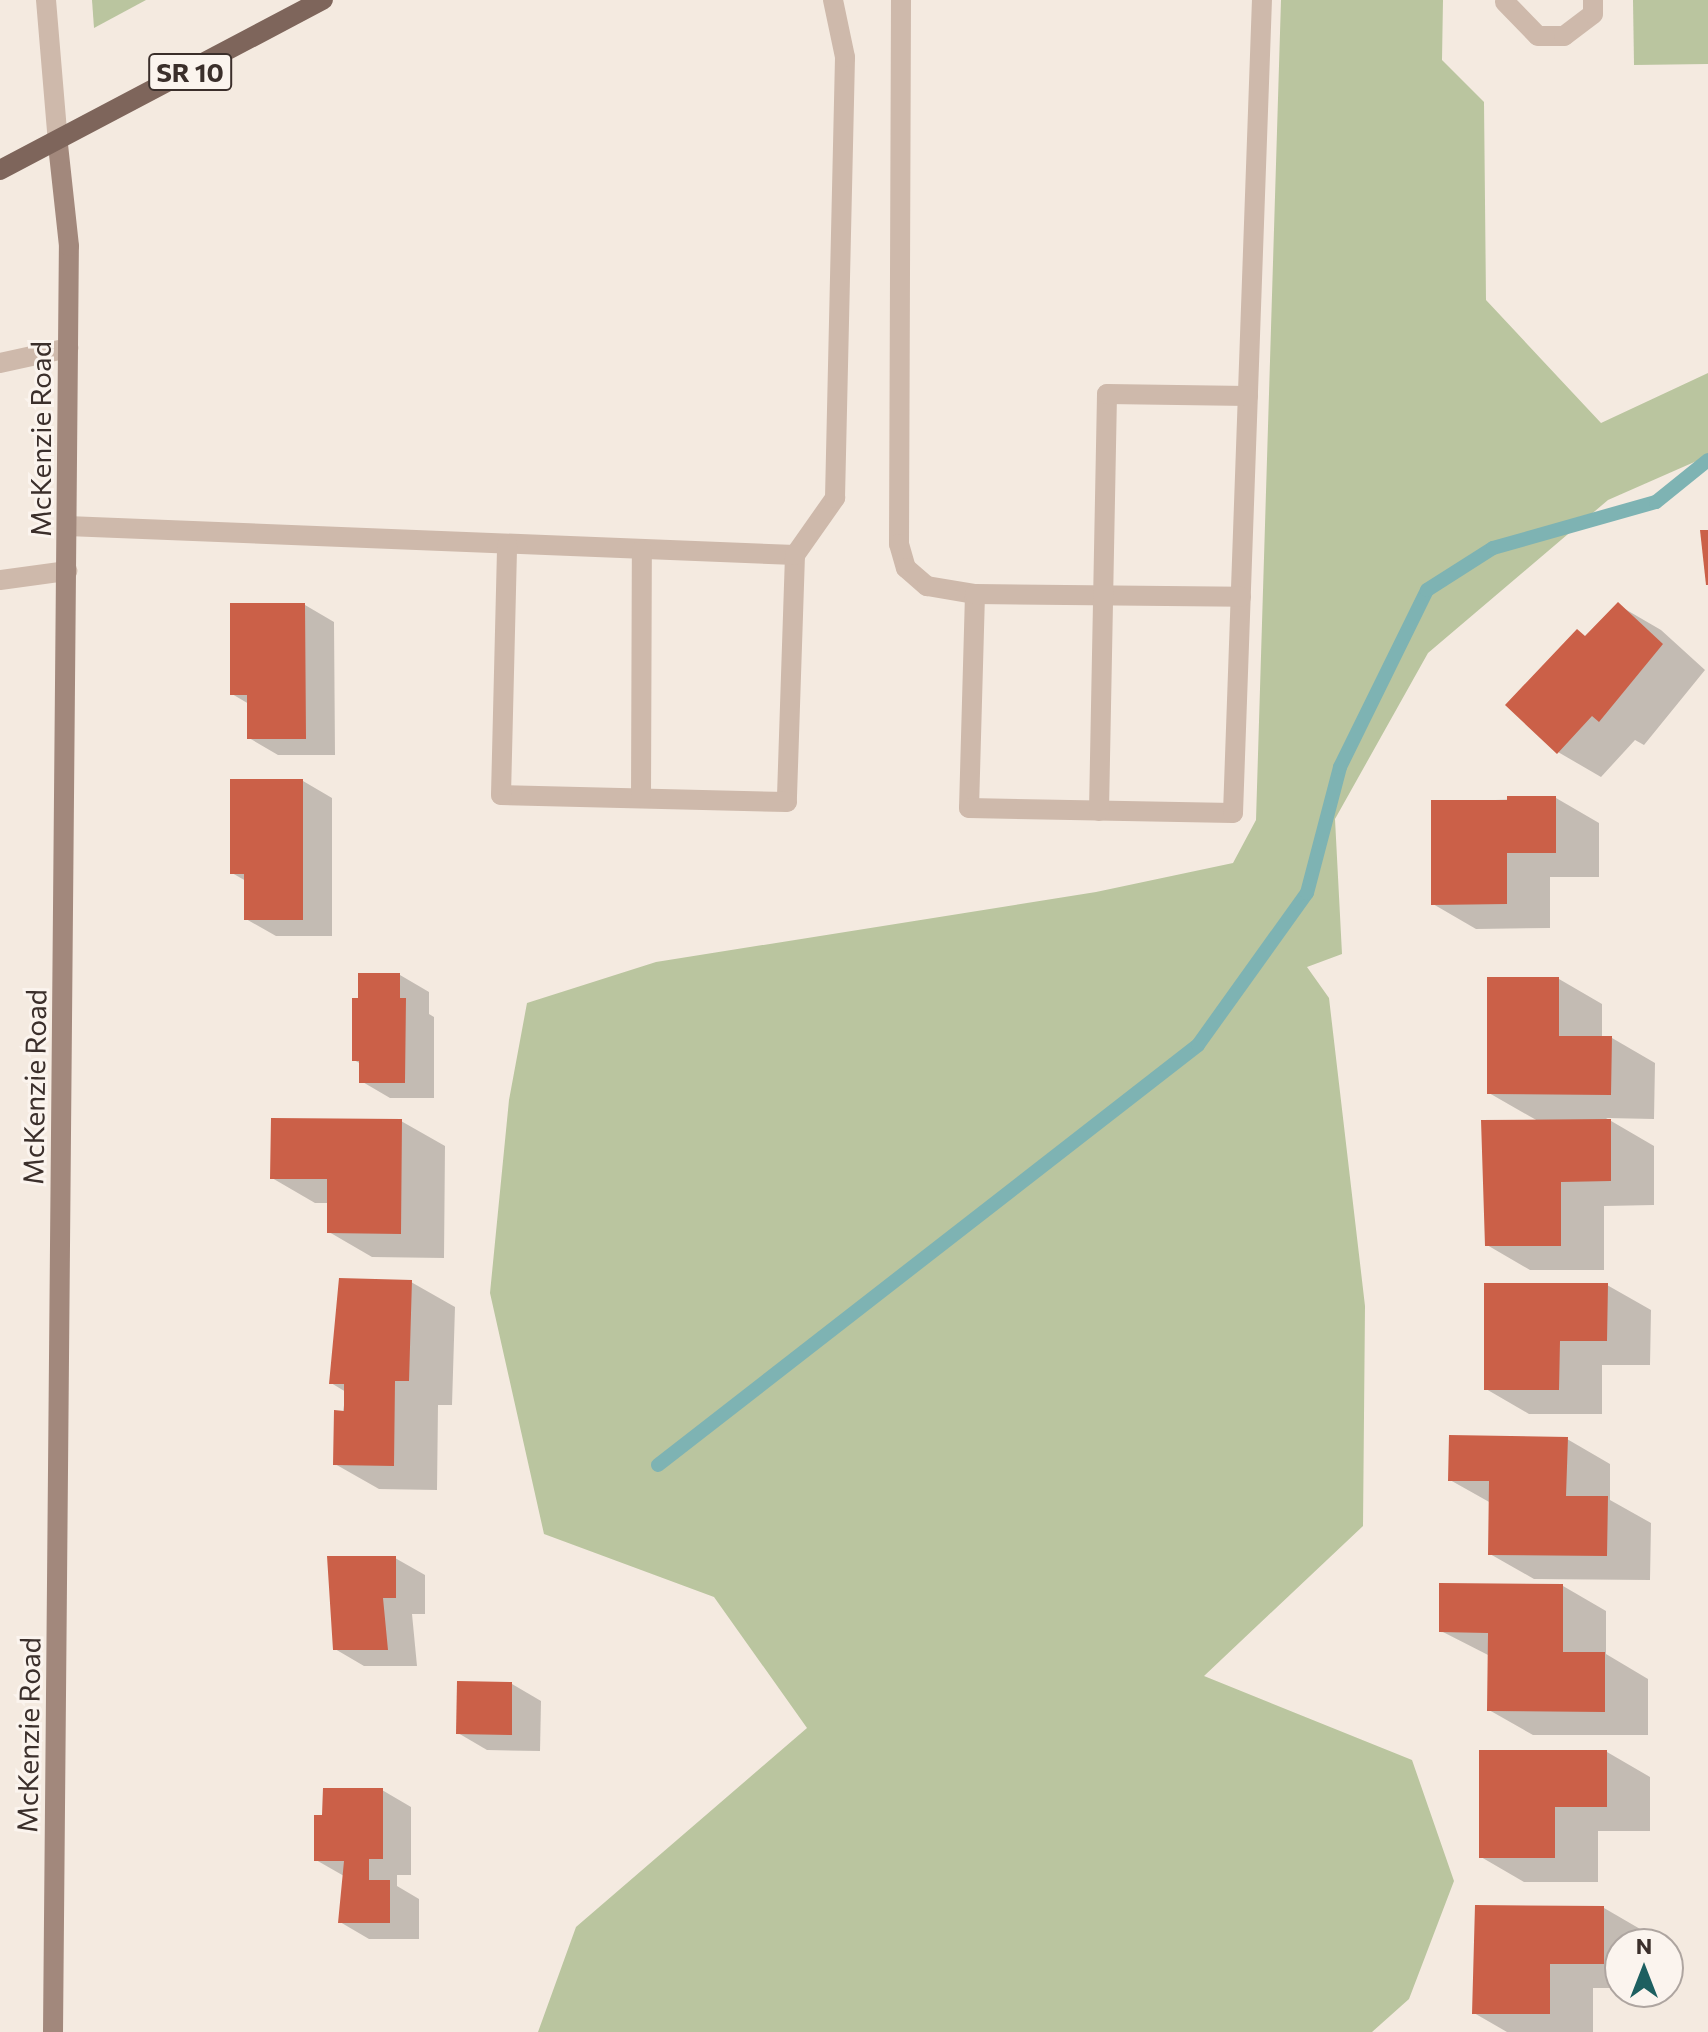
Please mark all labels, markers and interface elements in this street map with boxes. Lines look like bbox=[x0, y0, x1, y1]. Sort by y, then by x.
road number: SR 10 bbox=[148, 50, 232, 94]
street label: McKenzie Road bbox=[23, 341, 57, 537]
street label: McKenzie Road bbox=[15, 989, 53, 1185]
street label: McKenzie Road bbox=[9, 1637, 47, 1833]
north arrow bbox=[1604, 1928, 1684, 2008]
text: N bbox=[1636, 1932, 1652, 1959]

